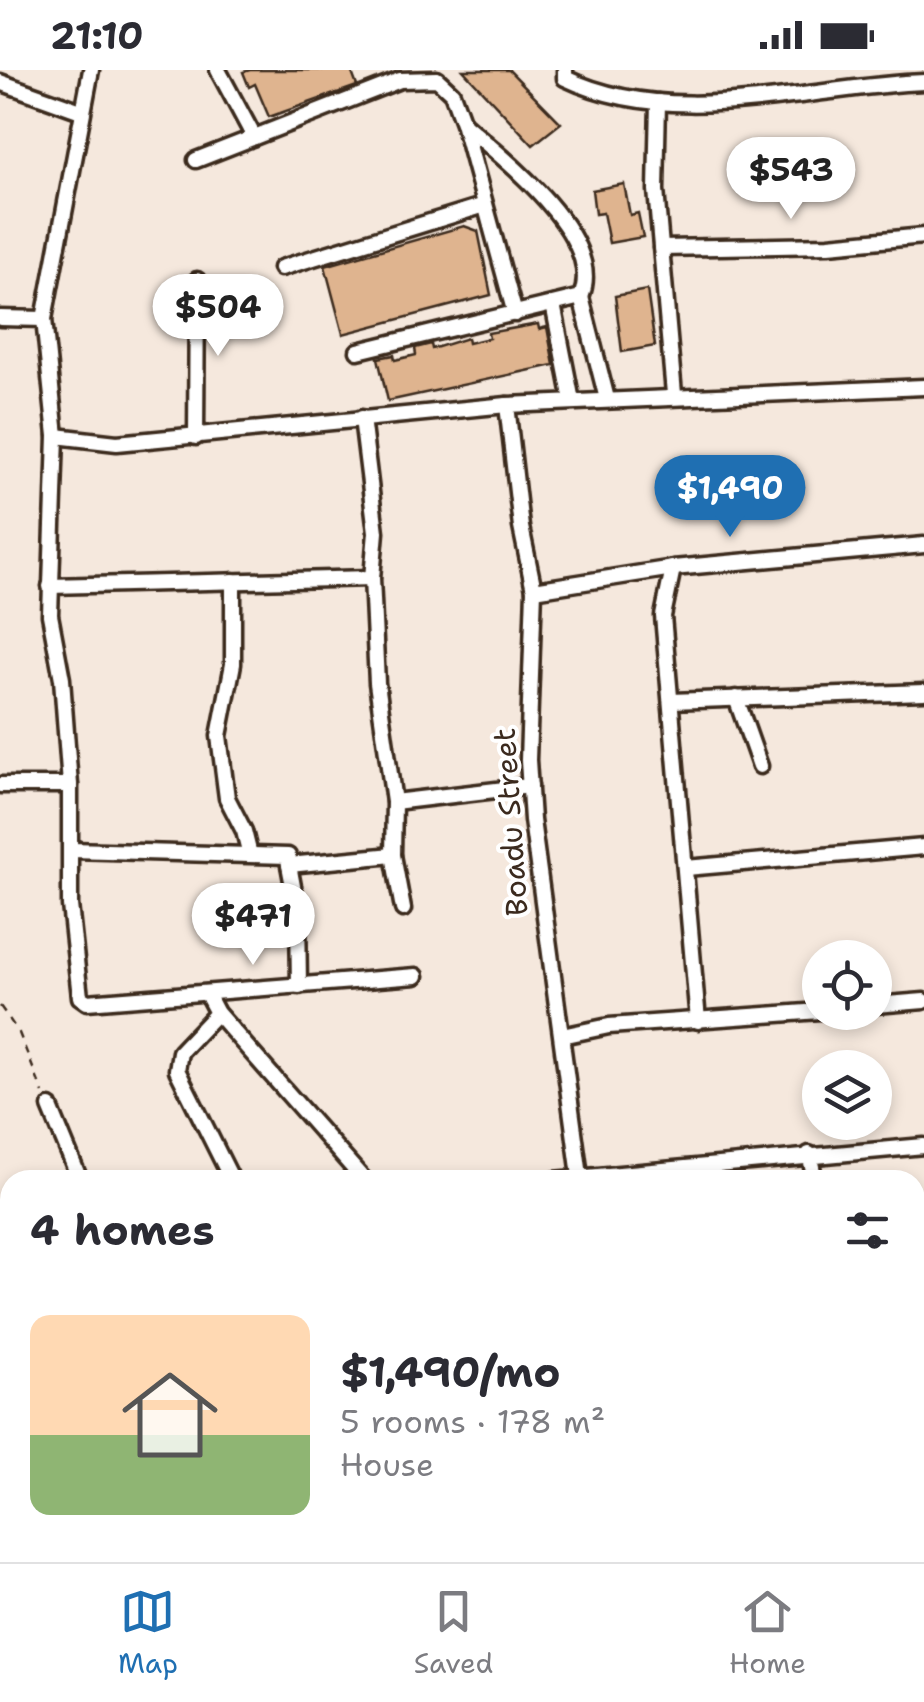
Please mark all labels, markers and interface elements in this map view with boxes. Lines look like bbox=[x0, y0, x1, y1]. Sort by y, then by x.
text: 21:10 bbox=[50, 10, 144, 61]
pin: $543 bbox=[732, 137, 850, 222]
text: $543 bbox=[748, 148, 834, 191]
pin: $504 bbox=[159, 274, 277, 359]
text: $504 bbox=[175, 285, 261, 328]
pin: $1,490 bbox=[649, 455, 811, 540]
text: $1,490 bbox=[676, 466, 784, 509]
street label: Boadu Street bbox=[483, 727, 538, 917]
pin: $471 bbox=[194, 883, 312, 968]
text: $471 bbox=[214, 894, 292, 937]
map controls bbox=[802, 940, 892, 1140]
button: locate bbox=[802, 940, 892, 1030]
button: layers bbox=[802, 1050, 892, 1140]
text: 4 homes bbox=[30, 1202, 215, 1258]
icon: filters bbox=[840, 1203, 895, 1258]
text: $1,490/mo bbox=[340, 1344, 560, 1400]
icon: home bbox=[110, 1355, 230, 1475]
text: 5 rooms · 178 m² bbox=[340, 1400, 605, 1443]
text: House bbox=[340, 1443, 434, 1486]
tab: Map bbox=[118, 1584, 178, 1682]
tab: Saved bbox=[414, 1584, 493, 1682]
tab: Home bbox=[729, 1584, 806, 1682]

